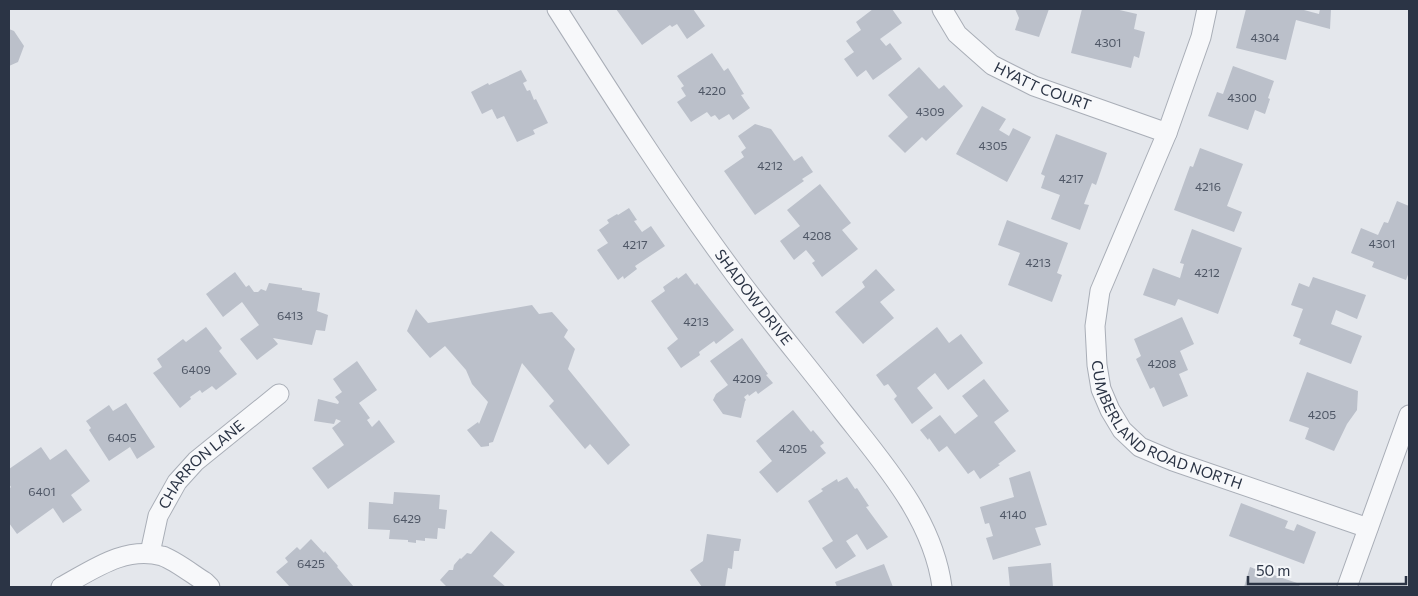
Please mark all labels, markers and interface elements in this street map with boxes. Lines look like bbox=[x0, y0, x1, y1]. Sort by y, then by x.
house number: 4304 bbox=[1250, 30, 1280, 44]
house number: 4301 bbox=[1094, 35, 1122, 49]
street label: HYATT COURT bbox=[991, 57, 1094, 114]
house number: 4220 bbox=[698, 83, 726, 97]
house number: 4300 bbox=[1227, 90, 1257, 104]
house number: 4309 bbox=[915, 104, 945, 118]
house number: 4305 bbox=[979, 138, 1007, 152]
house number: 4212 bbox=[757, 158, 783, 172]
house number: 4217 bbox=[1058, 171, 1084, 185]
house number: 4216 bbox=[1195, 179, 1221, 193]
house number: 4208 bbox=[803, 228, 831, 242]
house number: 4301 bbox=[1368, 236, 1396, 250]
house number: 4217 bbox=[622, 237, 648, 251]
street label: SHADOW DRIVE bbox=[712, 245, 797, 349]
house number: 4213 bbox=[1025, 255, 1051, 269]
house number: 4212 bbox=[1194, 265, 1220, 279]
house number: 6413 bbox=[277, 308, 303, 322]
house number: 4213 bbox=[683, 314, 709, 328]
house number: 4208 bbox=[1148, 356, 1176, 370]
street label: CUMBERLAND ROAD NORTH bbox=[1088, 359, 1245, 492]
house number: 6409 bbox=[181, 362, 211, 376]
house number: 4209 bbox=[733, 371, 761, 385]
house number: 4205 bbox=[1308, 407, 1336, 421]
street label: CHARRON LANE bbox=[154, 416, 247, 512]
house number: 6405 bbox=[107, 430, 137, 444]
house number: 4205 bbox=[779, 441, 807, 455]
house number: 6401 bbox=[28, 484, 56, 498]
house number: 4140 bbox=[999, 507, 1027, 521]
house number: 6429 bbox=[393, 511, 421, 525]
scale bar bbox=[1248, 554, 1406, 586]
house number: 6425 bbox=[297, 556, 325, 570]
text: 50 m bbox=[1256, 561, 1290, 579]

